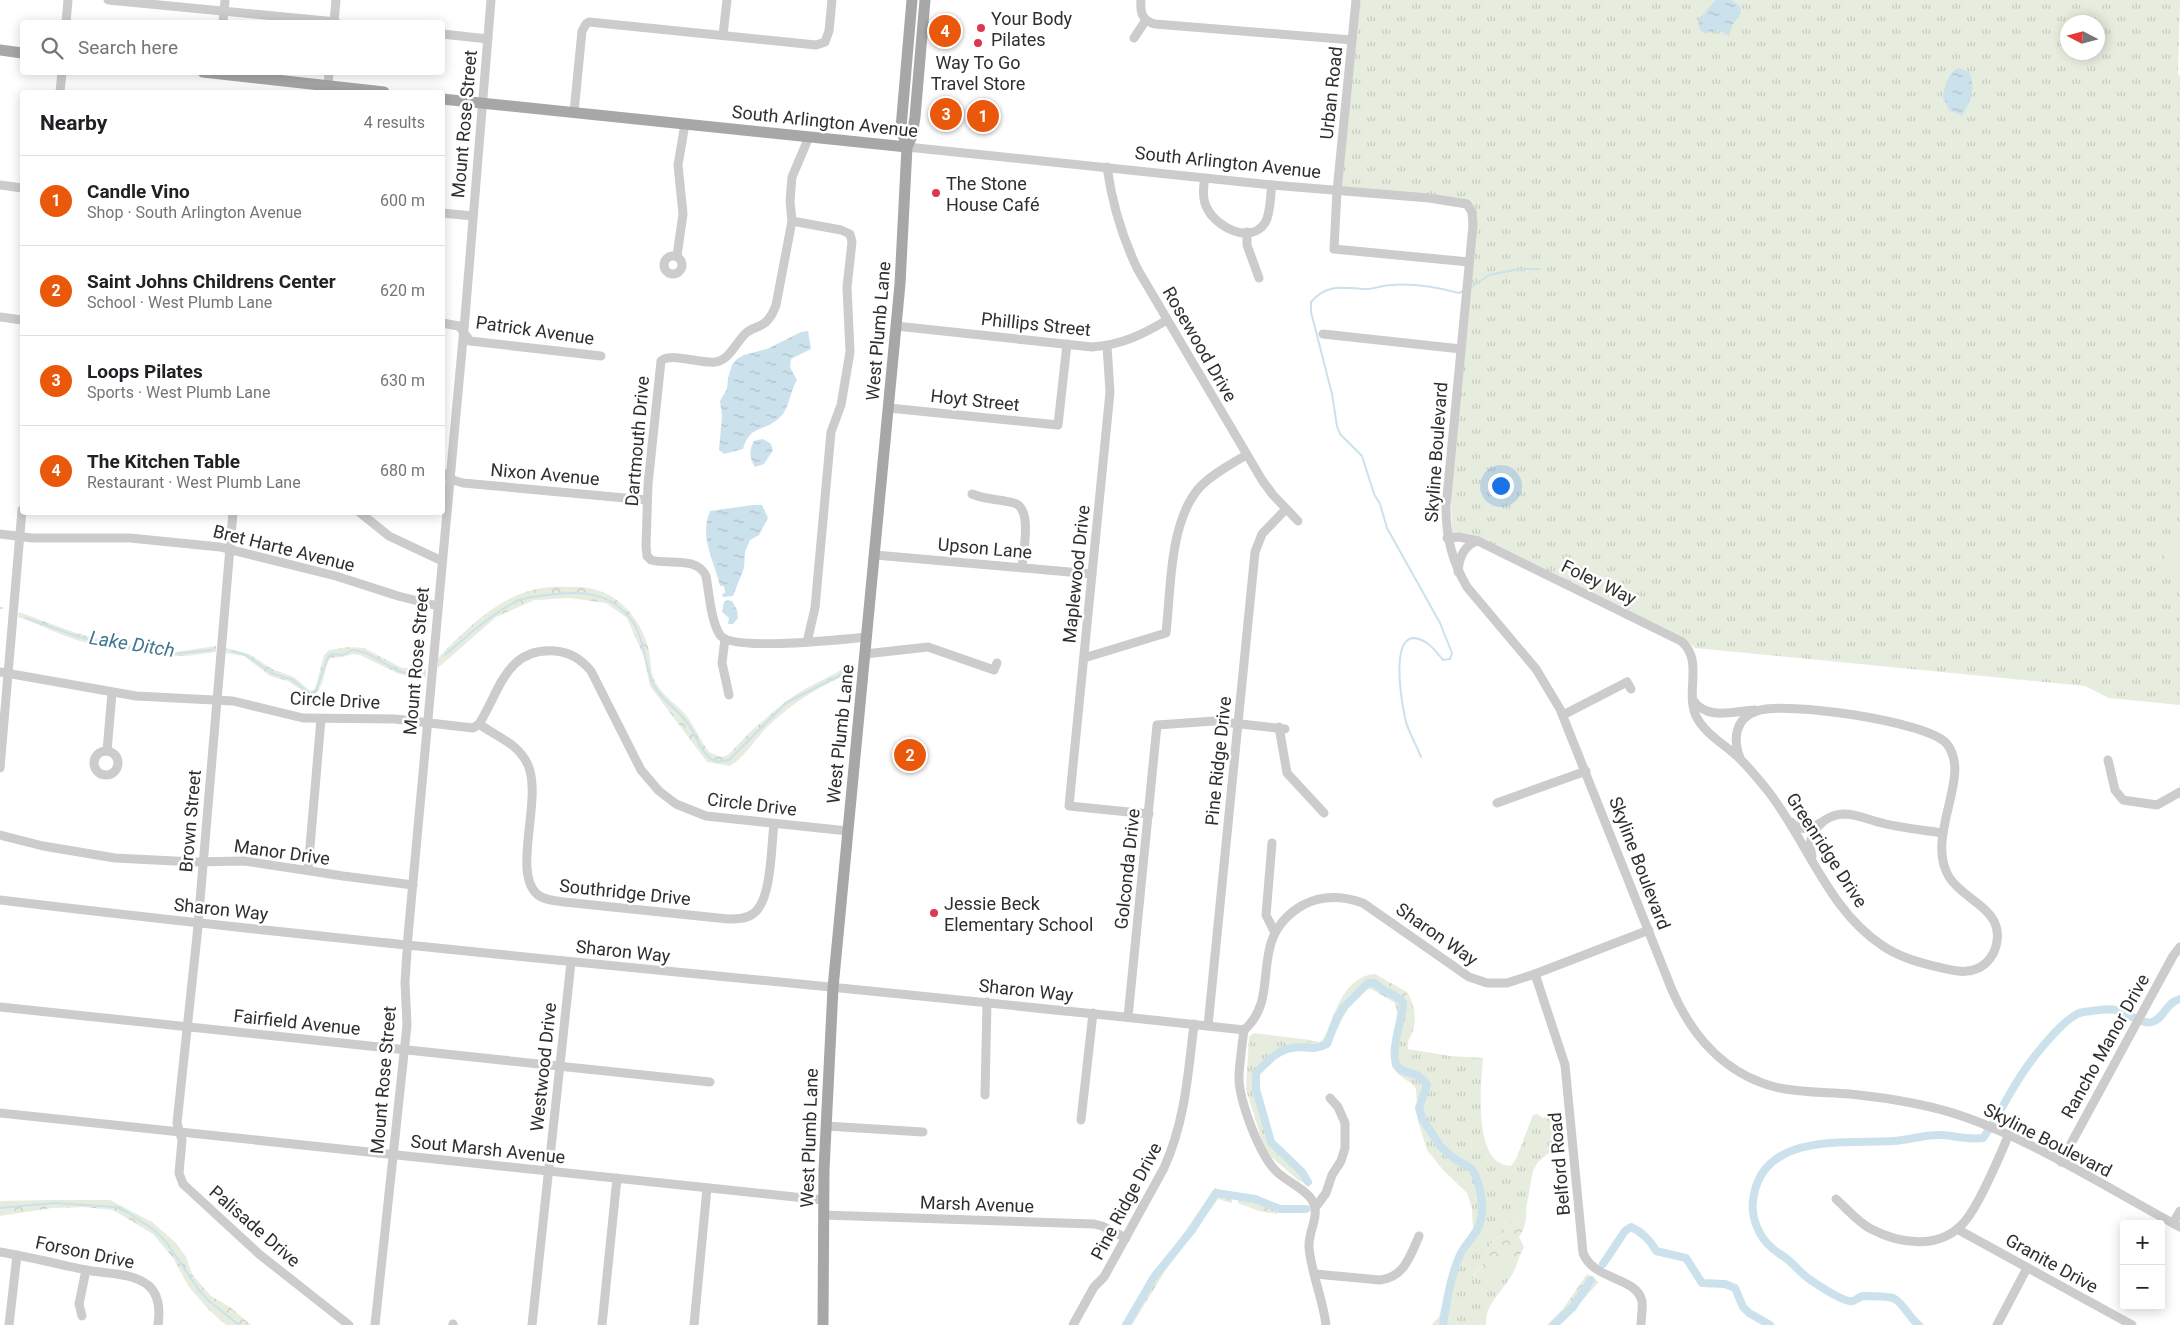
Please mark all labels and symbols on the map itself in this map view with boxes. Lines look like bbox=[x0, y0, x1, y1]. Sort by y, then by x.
place label: Your Body Pilates bbox=[991, 8, 1073, 50]
pin: 4 bbox=[929, 12, 961, 50]
north arrow bbox=[2060, 15, 2105, 60]
marker: Your Body Pilates bbox=[975, 22, 987, 34]
marker: Way To Go Travel Store bbox=[972, 37, 984, 49]
street label: Urban Road bbox=[1316, 45, 1346, 141]
street label: Mount Rose Street bbox=[447, 49, 481, 199]
place label: Way To Go Travel Store bbox=[931, 52, 1025, 94]
pin: 3 bbox=[930, 95, 962, 133]
pin: 1 bbox=[967, 97, 999, 135]
street label: South Arlington Avenue bbox=[731, 101, 919, 141]
street label: South Arlington Avenue bbox=[1134, 142, 1322, 182]
place label: The Stone House Café bbox=[946, 173, 1039, 215]
marker: The Stone House Café bbox=[930, 187, 942, 199]
street label: West Plumb Lane bbox=[861, 260, 895, 402]
street label: Rosewood Drive bbox=[1159, 283, 1241, 405]
street label: Phillips Street bbox=[980, 308, 1092, 340]
street label: Patrick Avenue bbox=[474, 311, 596, 349]
street label: Dartmouth Drive bbox=[621, 375, 653, 507]
street label: Skyline Boulevard bbox=[1421, 381, 1451, 523]
street label: Hoyt Street bbox=[929, 385, 1021, 415]
street label: Nixon Avenue bbox=[490, 459, 600, 489]
your location bbox=[1488, 473, 1514, 499]
street label: Maplewood Drive bbox=[1058, 504, 1094, 644]
street label: Bret Harte Avenue bbox=[211, 520, 357, 576]
street label: Upson Lane bbox=[937, 533, 1033, 563]
street label: Foley Way bbox=[1558, 555, 1640, 609]
street label: Mount Rose Street bbox=[399, 586, 433, 736]
water label: Lake Ditch bbox=[88, 626, 176, 662]
street label: West Plumb Lane bbox=[822, 663, 858, 805]
street label: Circle Drive bbox=[289, 687, 381, 713]
street label: Pine Ridge Drive bbox=[1201, 695, 1235, 827]
pin: 2 bbox=[894, 736, 926, 774]
street label: Brown Street bbox=[175, 769, 205, 873]
street label: Circle Drive bbox=[706, 788, 798, 820]
street label: Greenridge Drive bbox=[1782, 789, 1872, 911]
street label: Skyline Boulevard bbox=[1605, 794, 1675, 932]
street label: Golconda Drive bbox=[1110, 808, 1144, 930]
street label: Manor Drive bbox=[233, 835, 331, 869]
street label: Southridge Drive bbox=[558, 875, 692, 909]
place label: Jessie Beck Elementary School bbox=[944, 893, 1093, 935]
street label: Sharon Way bbox=[173, 894, 270, 924]
street label: Sharon Way bbox=[1392, 898, 1482, 970]
marker: Jessie Beck Elementary School bbox=[928, 907, 940, 919]
street label: Sharon Way bbox=[575, 936, 672, 966]
street label: Rancho Manor Drive bbox=[2057, 970, 2153, 1122]
street label: Sharon Way bbox=[978, 975, 1075, 1005]
street label: Westwood Drive bbox=[526, 1001, 560, 1133]
street label: Fairfield Avenue bbox=[233, 1005, 361, 1039]
street label: Mount Rose Street bbox=[366, 1005, 400, 1155]
street label: West Plumb Lane bbox=[796, 1068, 822, 1208]
street label: Skyline Boulevard bbox=[1981, 1099, 2115, 1181]
street label: Belford Road bbox=[1544, 1112, 1574, 1216]
street label: Sout Marsh Avenue bbox=[410, 1130, 566, 1168]
street label: Pine Ridge Drive bbox=[1086, 1139, 1166, 1263]
street label: Palisade Drive bbox=[205, 1181, 305, 1271]
street label: Marsh Avenue bbox=[920, 1192, 1034, 1216]
street label: Granite Drive bbox=[2002, 1229, 2102, 1297]
street label: Forson Drive bbox=[34, 1231, 136, 1273]

